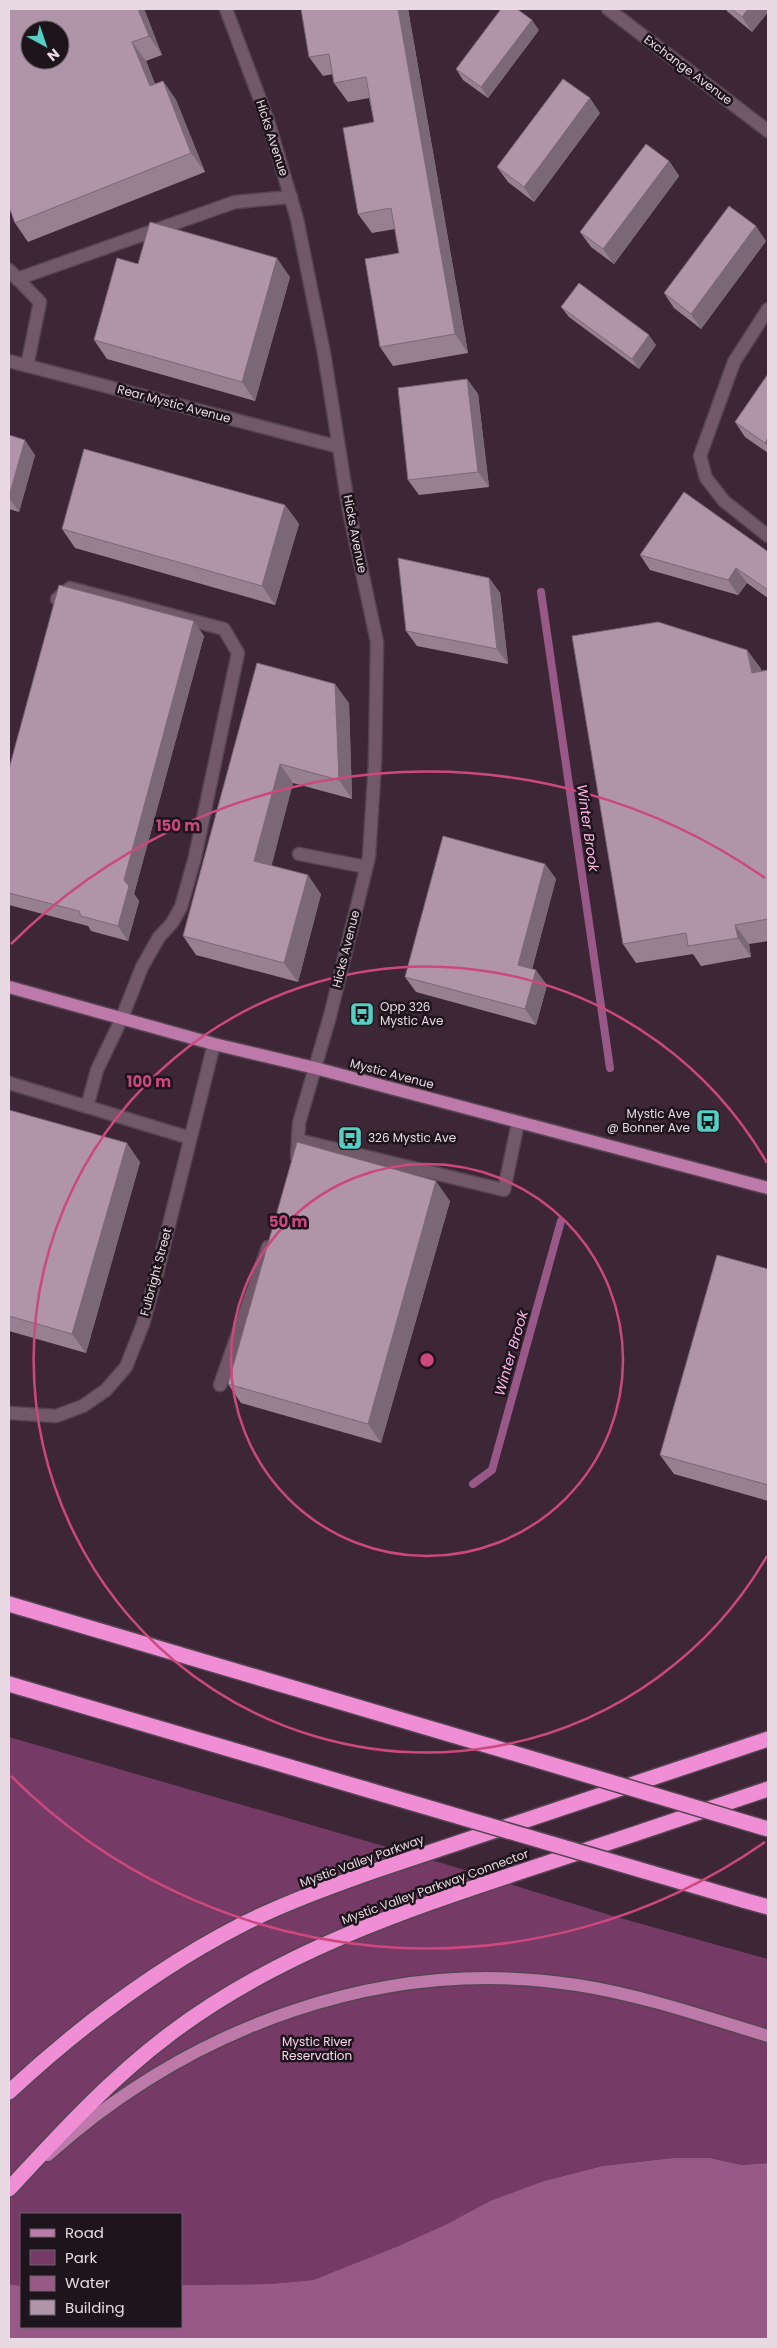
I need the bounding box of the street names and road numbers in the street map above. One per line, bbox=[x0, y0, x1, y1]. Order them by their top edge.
street label: Exchange Avenue bbox=[641, 31, 736, 108]
street label: Hicks Avenue bbox=[252, 98, 293, 178]
street label: Rear Mystic Avenue bbox=[116, 380, 233, 427]
street label: Hicks Avenue bbox=[340, 493, 371, 574]
street label: Hicks Avenue bbox=[328, 908, 363, 989]
street label: Mystic Avenue bbox=[348, 1054, 436, 1093]
street label: Fulbright Street bbox=[136, 1226, 175, 1318]
street label: Mystic Valley Parkway bbox=[297, 1830, 427, 1891]
street label: Mystic Valley Parkway Connector bbox=[339, 1845, 531, 1928]

